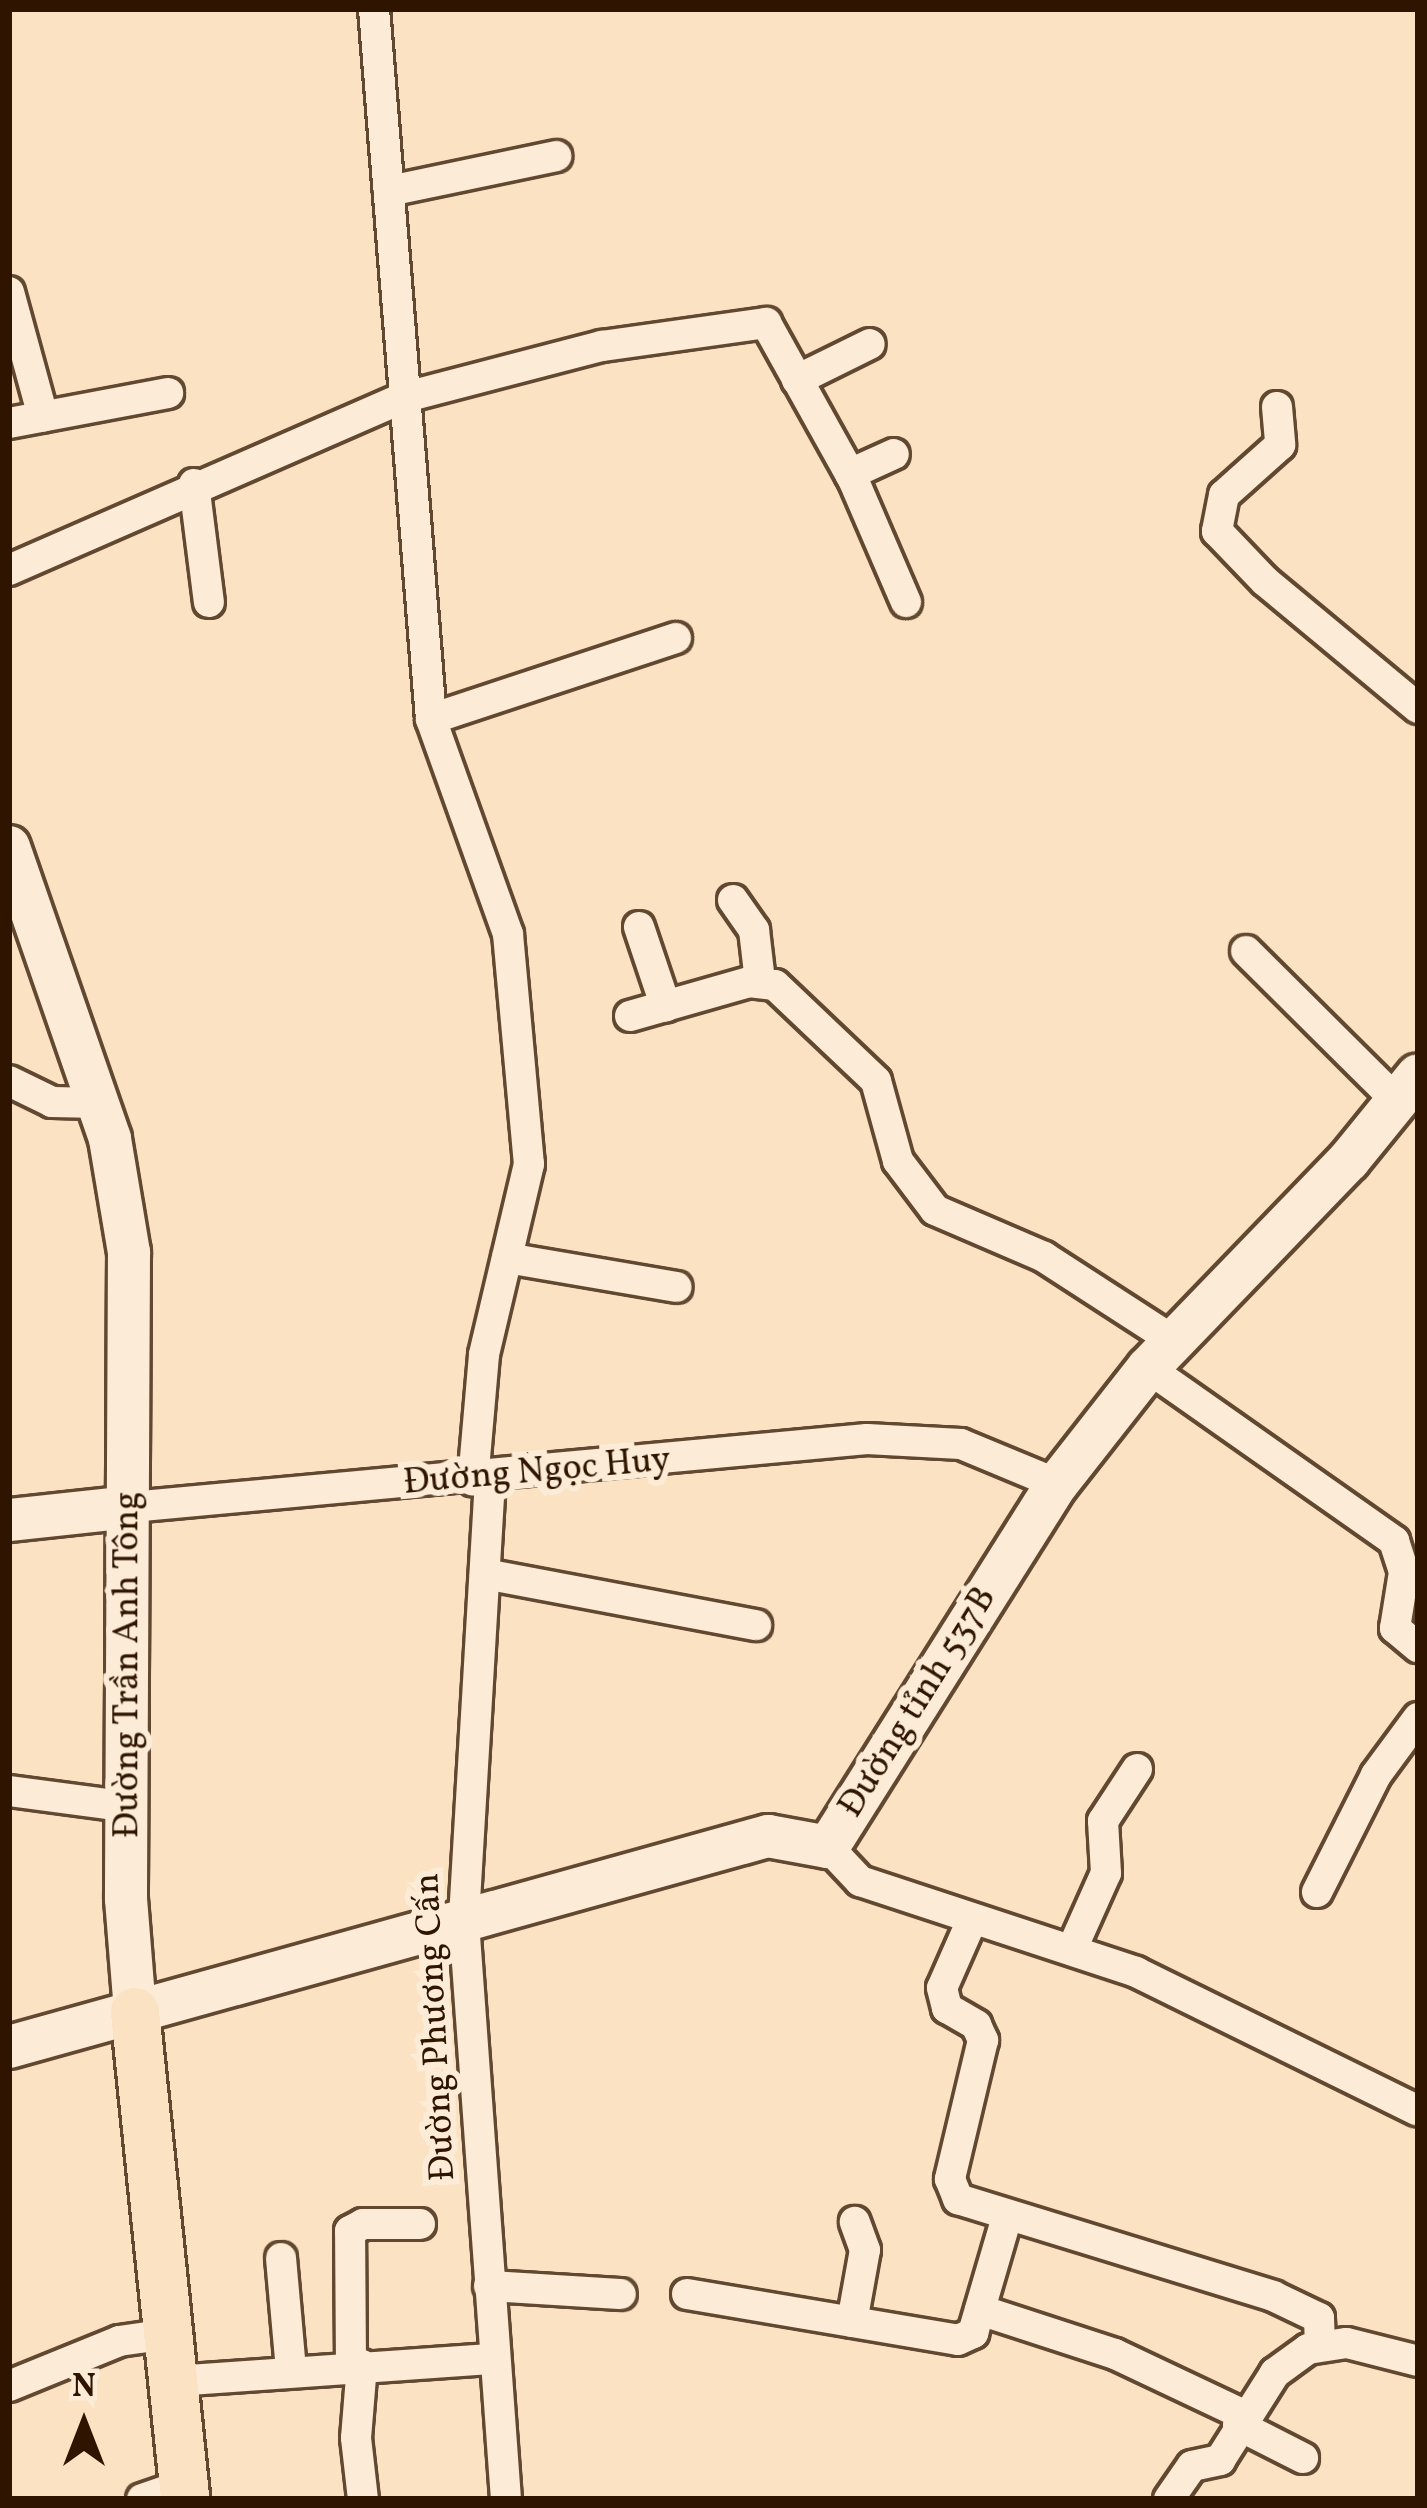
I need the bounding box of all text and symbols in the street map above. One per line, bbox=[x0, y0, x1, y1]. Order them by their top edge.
street label: Đường Ngọc Huy bbox=[402, 1440, 672, 1506]
street label: Đường Trần Anh Tông bbox=[107, 1490, 151, 1840]
street label: Đường tỉnh 537B bbox=[831, 1580, 1007, 1826]
street label: Đường Phương Cấn bbox=[407, 1872, 467, 2182]
north arrow bbox=[24, 2364, 144, 2484]
text: N bbox=[72, 2365, 96, 2411]

